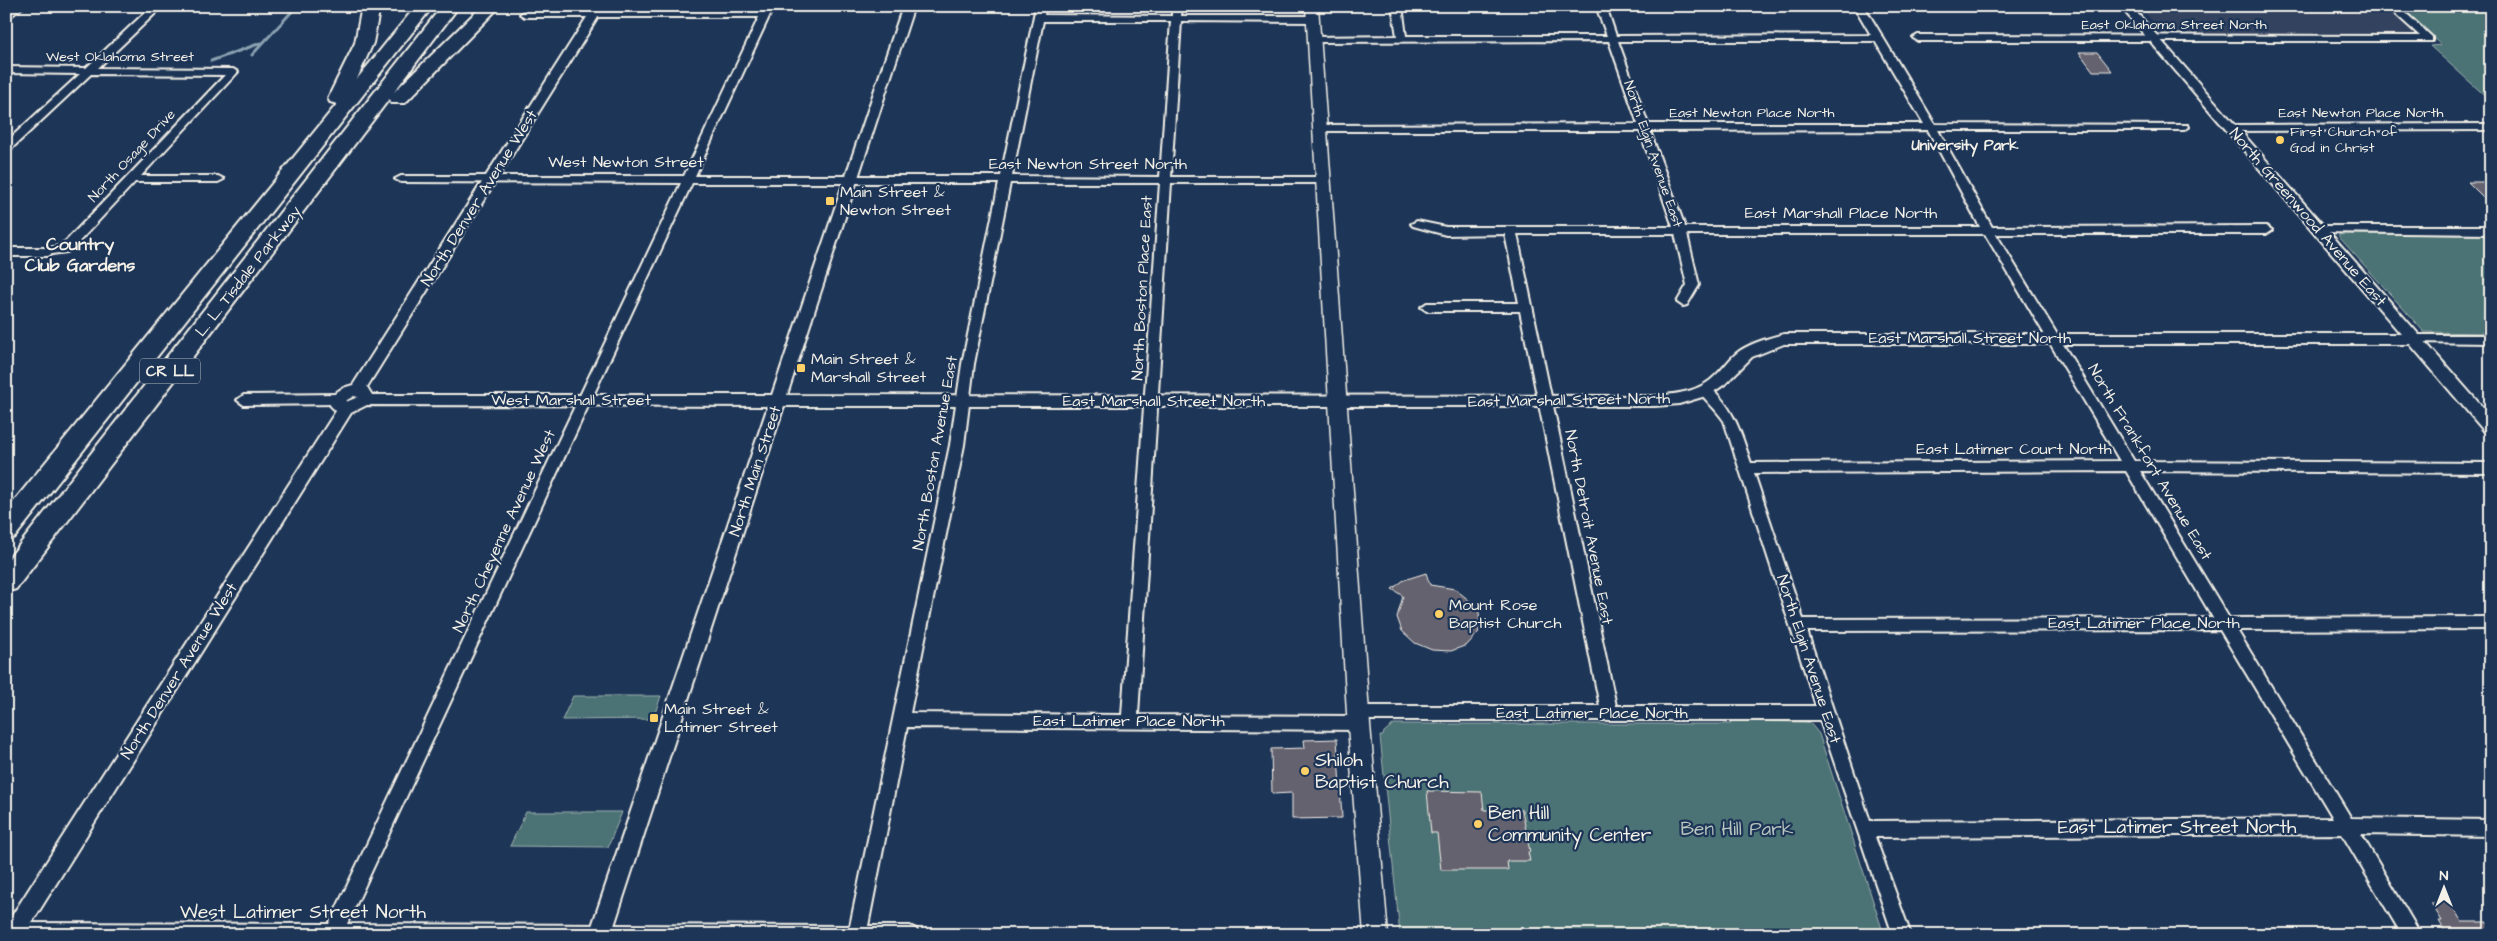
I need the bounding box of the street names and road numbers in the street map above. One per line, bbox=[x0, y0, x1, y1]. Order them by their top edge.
street label: East Oklahoma Street North bbox=[2081, 15, 2267, 35]
street label: West Oklahoma Street bbox=[46, 47, 194, 67]
street label: North Elgin Avenue East bbox=[1618, 78, 1688, 230]
street label: East Newton Place North bbox=[1670, 103, 1834, 123]
street label: East Newton Place North bbox=[2279, 103, 2443, 123]
street label: North Osage Drive bbox=[84, 105, 181, 207]
street label: North Denver Avenue West bbox=[415, 105, 543, 291]
street label: North Greenwood Avenue East bbox=[2224, 123, 2392, 311]
street label: West Newton Street bbox=[548, 151, 704, 173]
street label: East Newton Street North bbox=[989, 153, 1187, 175]
street label: North Boston Place East bbox=[1126, 194, 1158, 381]
street label: L. L. Tisdale Parkway bbox=[190, 201, 307, 342]
street label: East Marshall Place North bbox=[1745, 202, 1937, 224]
street label: East Marshall Street North bbox=[1869, 327, 2071, 349]
street label: North Boston Avenue East bbox=[907, 353, 963, 552]
road number: CR LL bbox=[140, 358, 200, 384]
street label: North Frankfort Avenue East bbox=[2083, 360, 2218, 565]
street label: East Marshall Street North bbox=[1468, 387, 1670, 413]
street label: West Marshall Street bbox=[491, 389, 651, 411]
street label: East Marshall Street North bbox=[1063, 390, 1265, 412]
street label: North Main Street bbox=[723, 402, 787, 539]
street label: North Cheyenne Avenue West bbox=[447, 425, 562, 637]
street label: North Detroit Avenue East bbox=[1559, 428, 1619, 627]
street label: East Latimer Court North bbox=[1916, 438, 2112, 460]
street label: North Elgin Avenue East bbox=[1770, 572, 1847, 747]
street label: North Denver Avenue West bbox=[115, 578, 243, 764]
street label: East Latimer Place North bbox=[2048, 612, 2240, 634]
street label: East Latimer Place North bbox=[1496, 702, 1688, 724]
street label: East Latimer Place North bbox=[1033, 710, 1225, 732]
street label: East Latimer Street North bbox=[2058, 814, 2297, 841]
street label: West Latimer Street North bbox=[180, 899, 427, 926]

